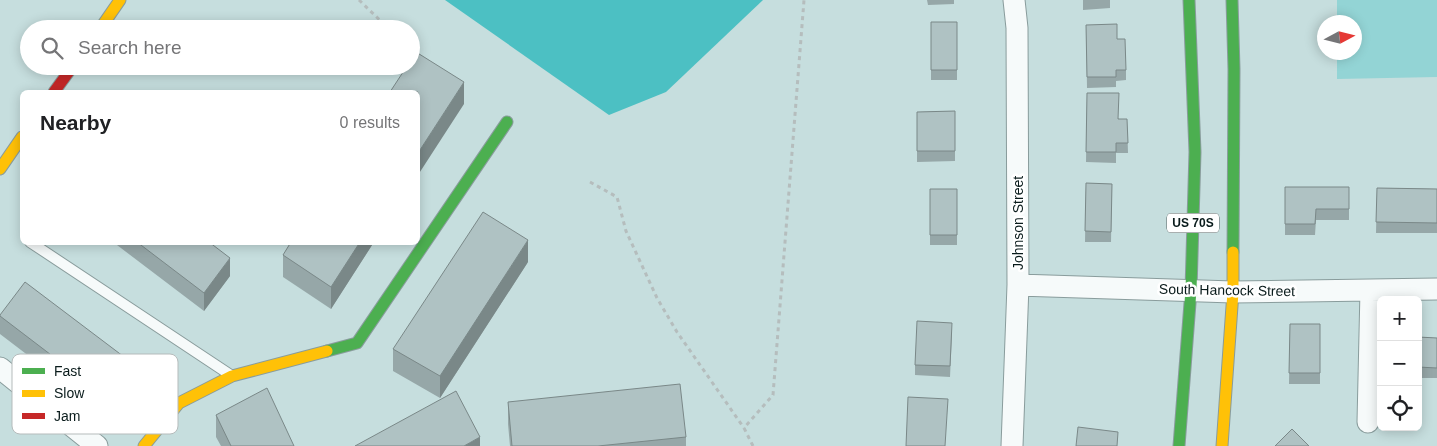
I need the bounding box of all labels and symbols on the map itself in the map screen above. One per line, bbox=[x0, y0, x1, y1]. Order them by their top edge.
north arrow bbox=[1317, 15, 1362, 60]
street label: Johnson Street bbox=[1010, 176, 1026, 270]
road number: US 70S bbox=[1167, 214, 1219, 232]
street label: South Hancock Street bbox=[1159, 281, 1295, 299]
legend bbox=[12, 354, 178, 434]
text: Fast bbox=[54, 363, 81, 379]
text: Slow bbox=[54, 385, 85, 401]
text: Jam bbox=[54, 408, 80, 424]

